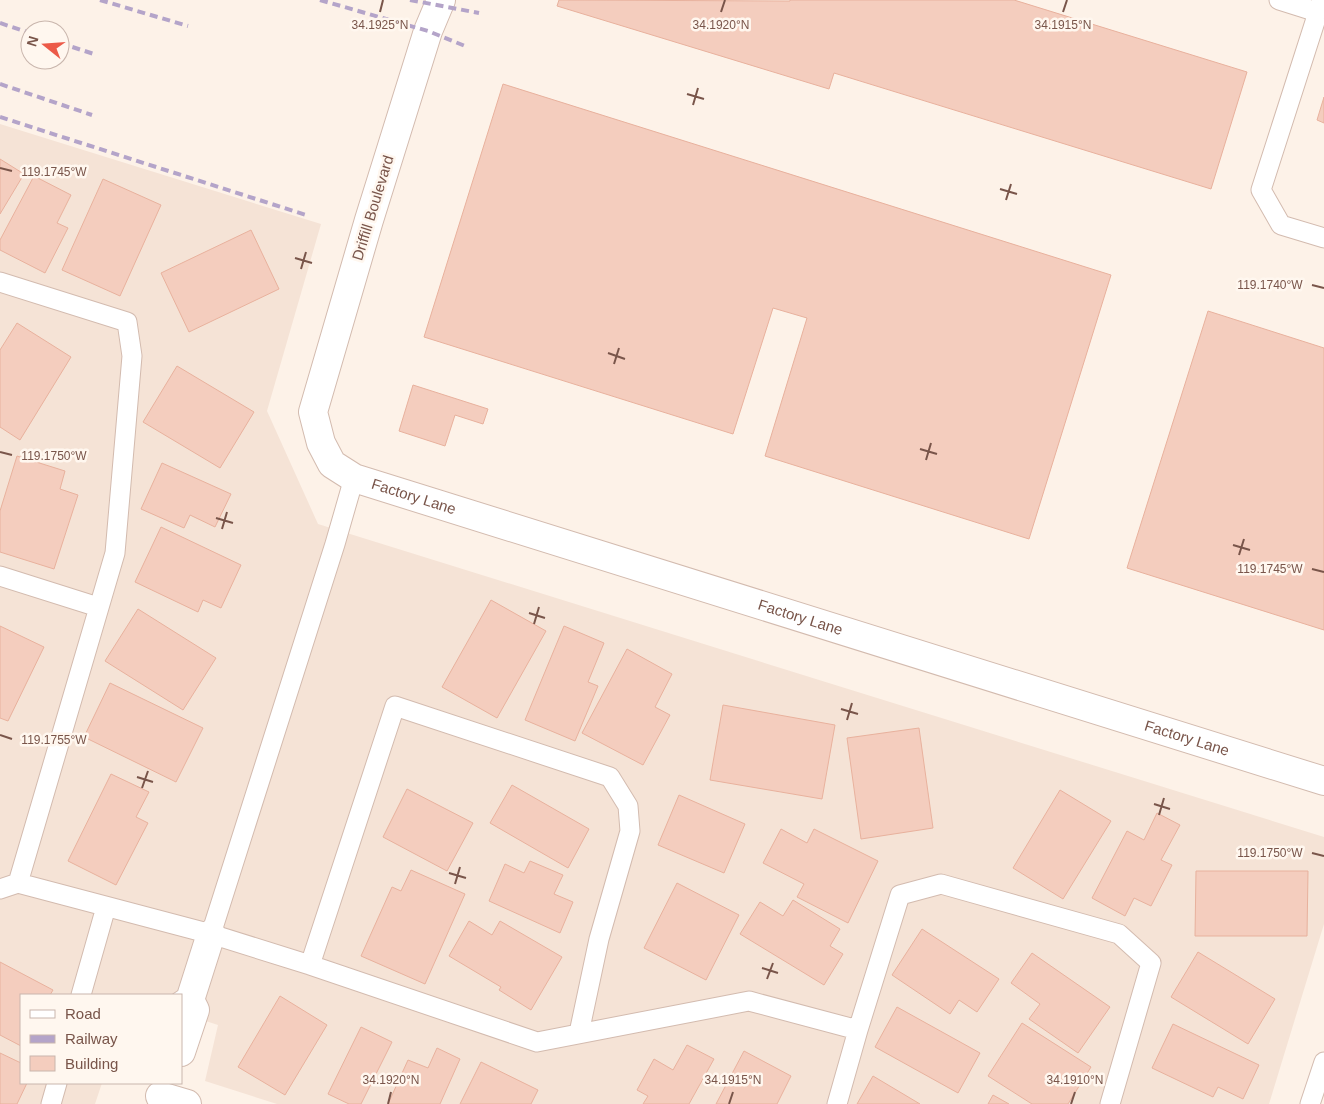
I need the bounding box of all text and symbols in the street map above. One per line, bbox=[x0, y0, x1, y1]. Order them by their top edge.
text: 34.1925°N bbox=[352, 18, 408, 32]
text: 34.1920°N bbox=[693, 18, 749, 32]
text: 34.1915°N bbox=[1035, 18, 1091, 32]
north arrow bbox=[20, 20, 70, 70]
text: N bbox=[23, 34, 42, 48]
street label: Driffill Boulevard bbox=[348, 153, 397, 262]
text: 119.1745°W bbox=[21, 165, 87, 179]
text: 119.1740°W bbox=[1237, 278, 1303, 292]
text: 119.1750°W bbox=[21, 449, 87, 463]
street label: Factory Lane bbox=[370, 475, 458, 517]
text: 119.1745°W bbox=[1237, 562, 1303, 576]
street label: Factory Lane bbox=[756, 596, 845, 638]
street label: Factory Lane bbox=[1143, 717, 1231, 759]
text: 119.1755°W bbox=[21, 733, 87, 747]
text: 119.1750°W bbox=[1237, 846, 1303, 860]
legend bbox=[20, 994, 182, 1084]
text: Road bbox=[65, 1005, 101, 1022]
text: Railway bbox=[65, 1030, 118, 1047]
text: Building bbox=[65, 1055, 118, 1072]
text: 34.1920°N bbox=[363, 1073, 419, 1087]
text: 34.1915°N bbox=[705, 1073, 761, 1087]
text: 34.1910°N bbox=[1047, 1073, 1103, 1087]

